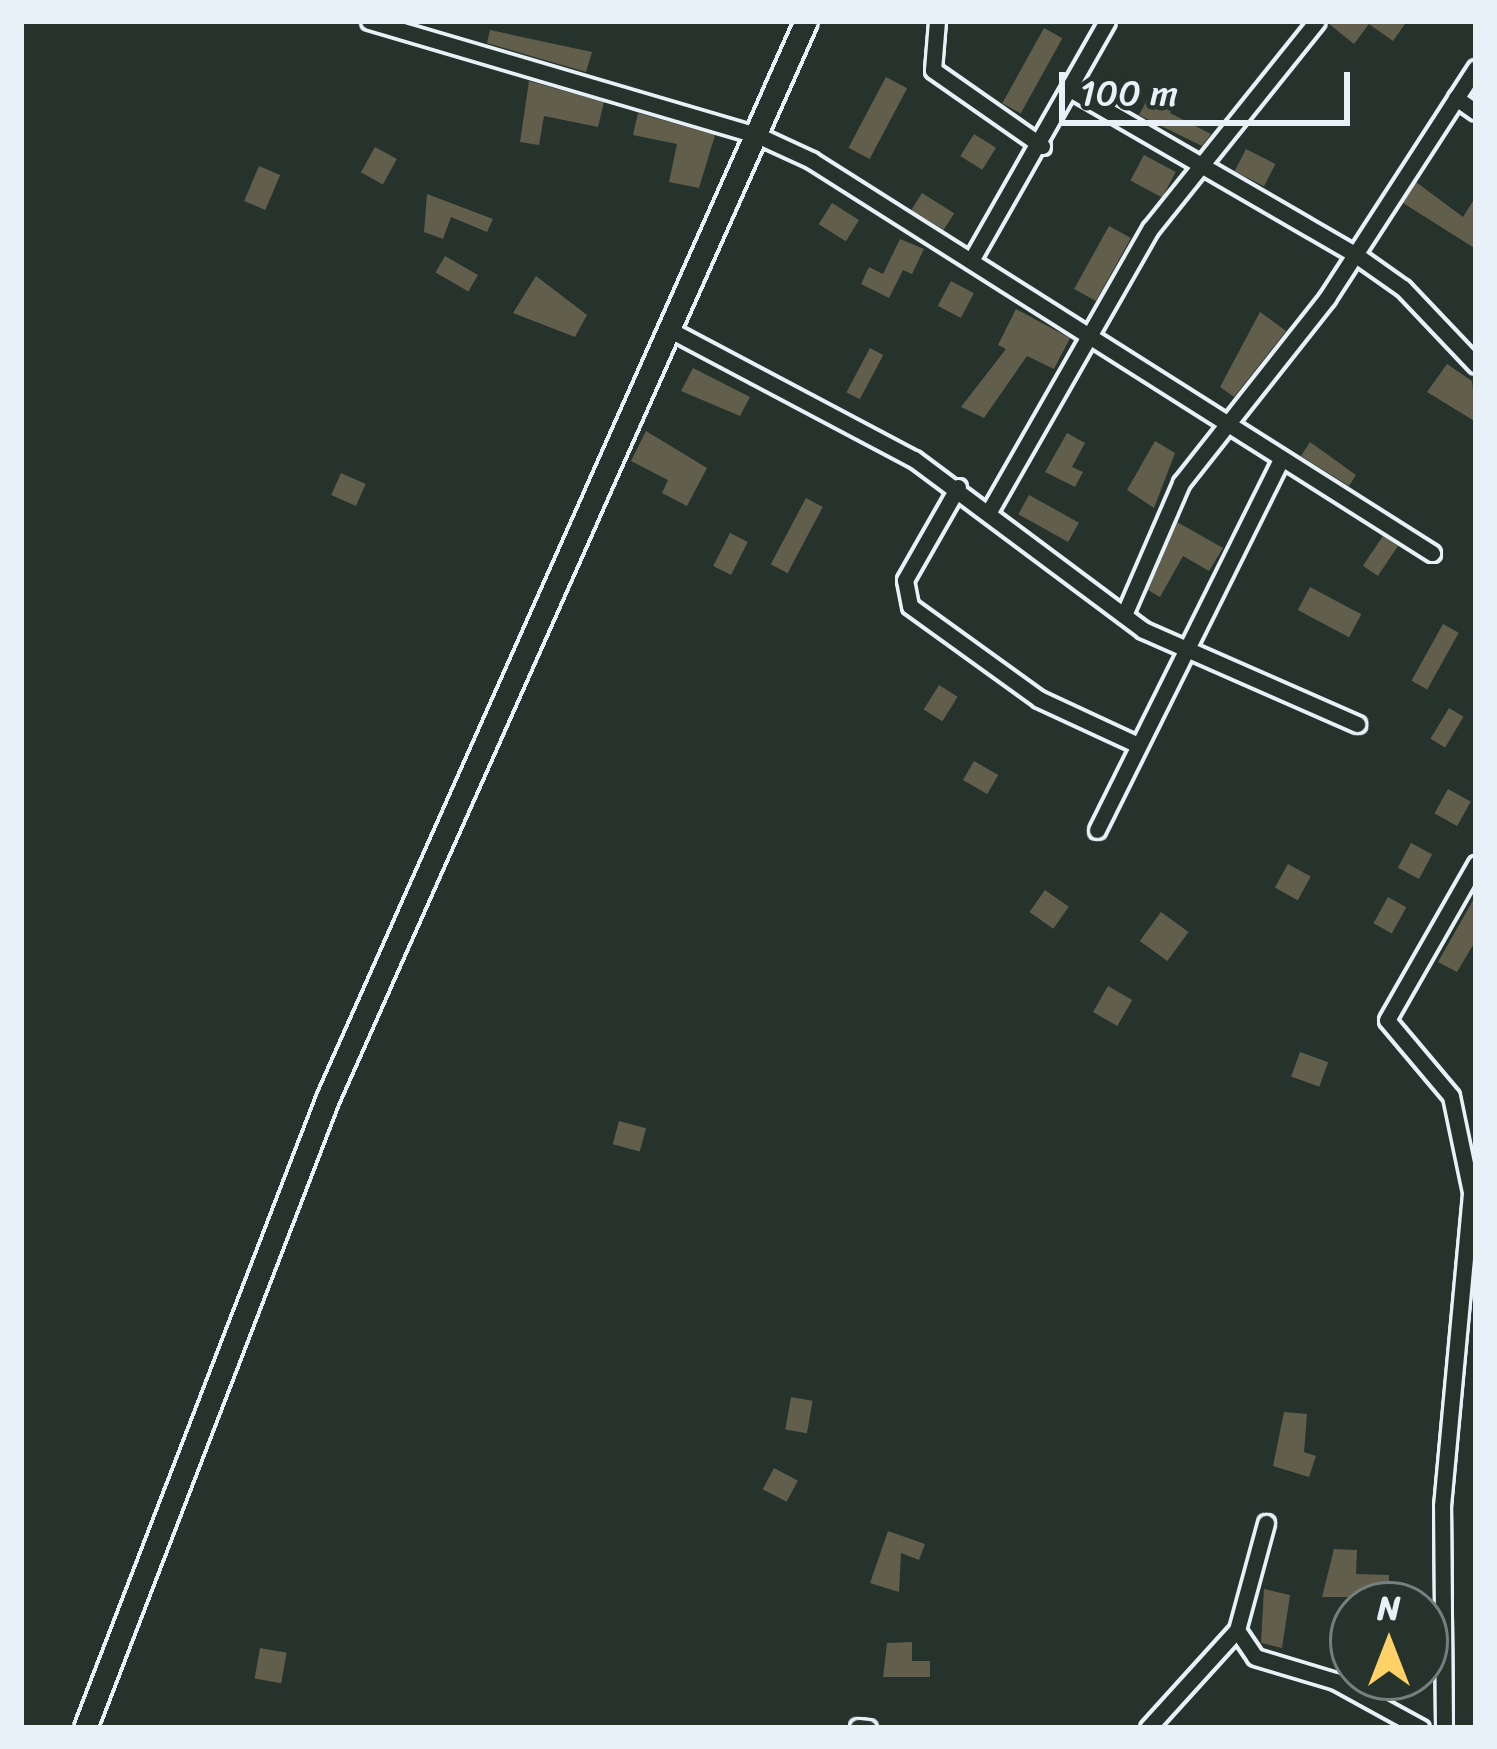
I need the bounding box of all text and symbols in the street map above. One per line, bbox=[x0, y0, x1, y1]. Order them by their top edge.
scale bar bbox=[1065, 48, 1356, 122]
text: 100 m bbox=[1080, 61, 1178, 125]
text: N bbox=[1378, 1579, 1400, 1637]
north arrow bbox=[1329, 1581, 1449, 1701]

